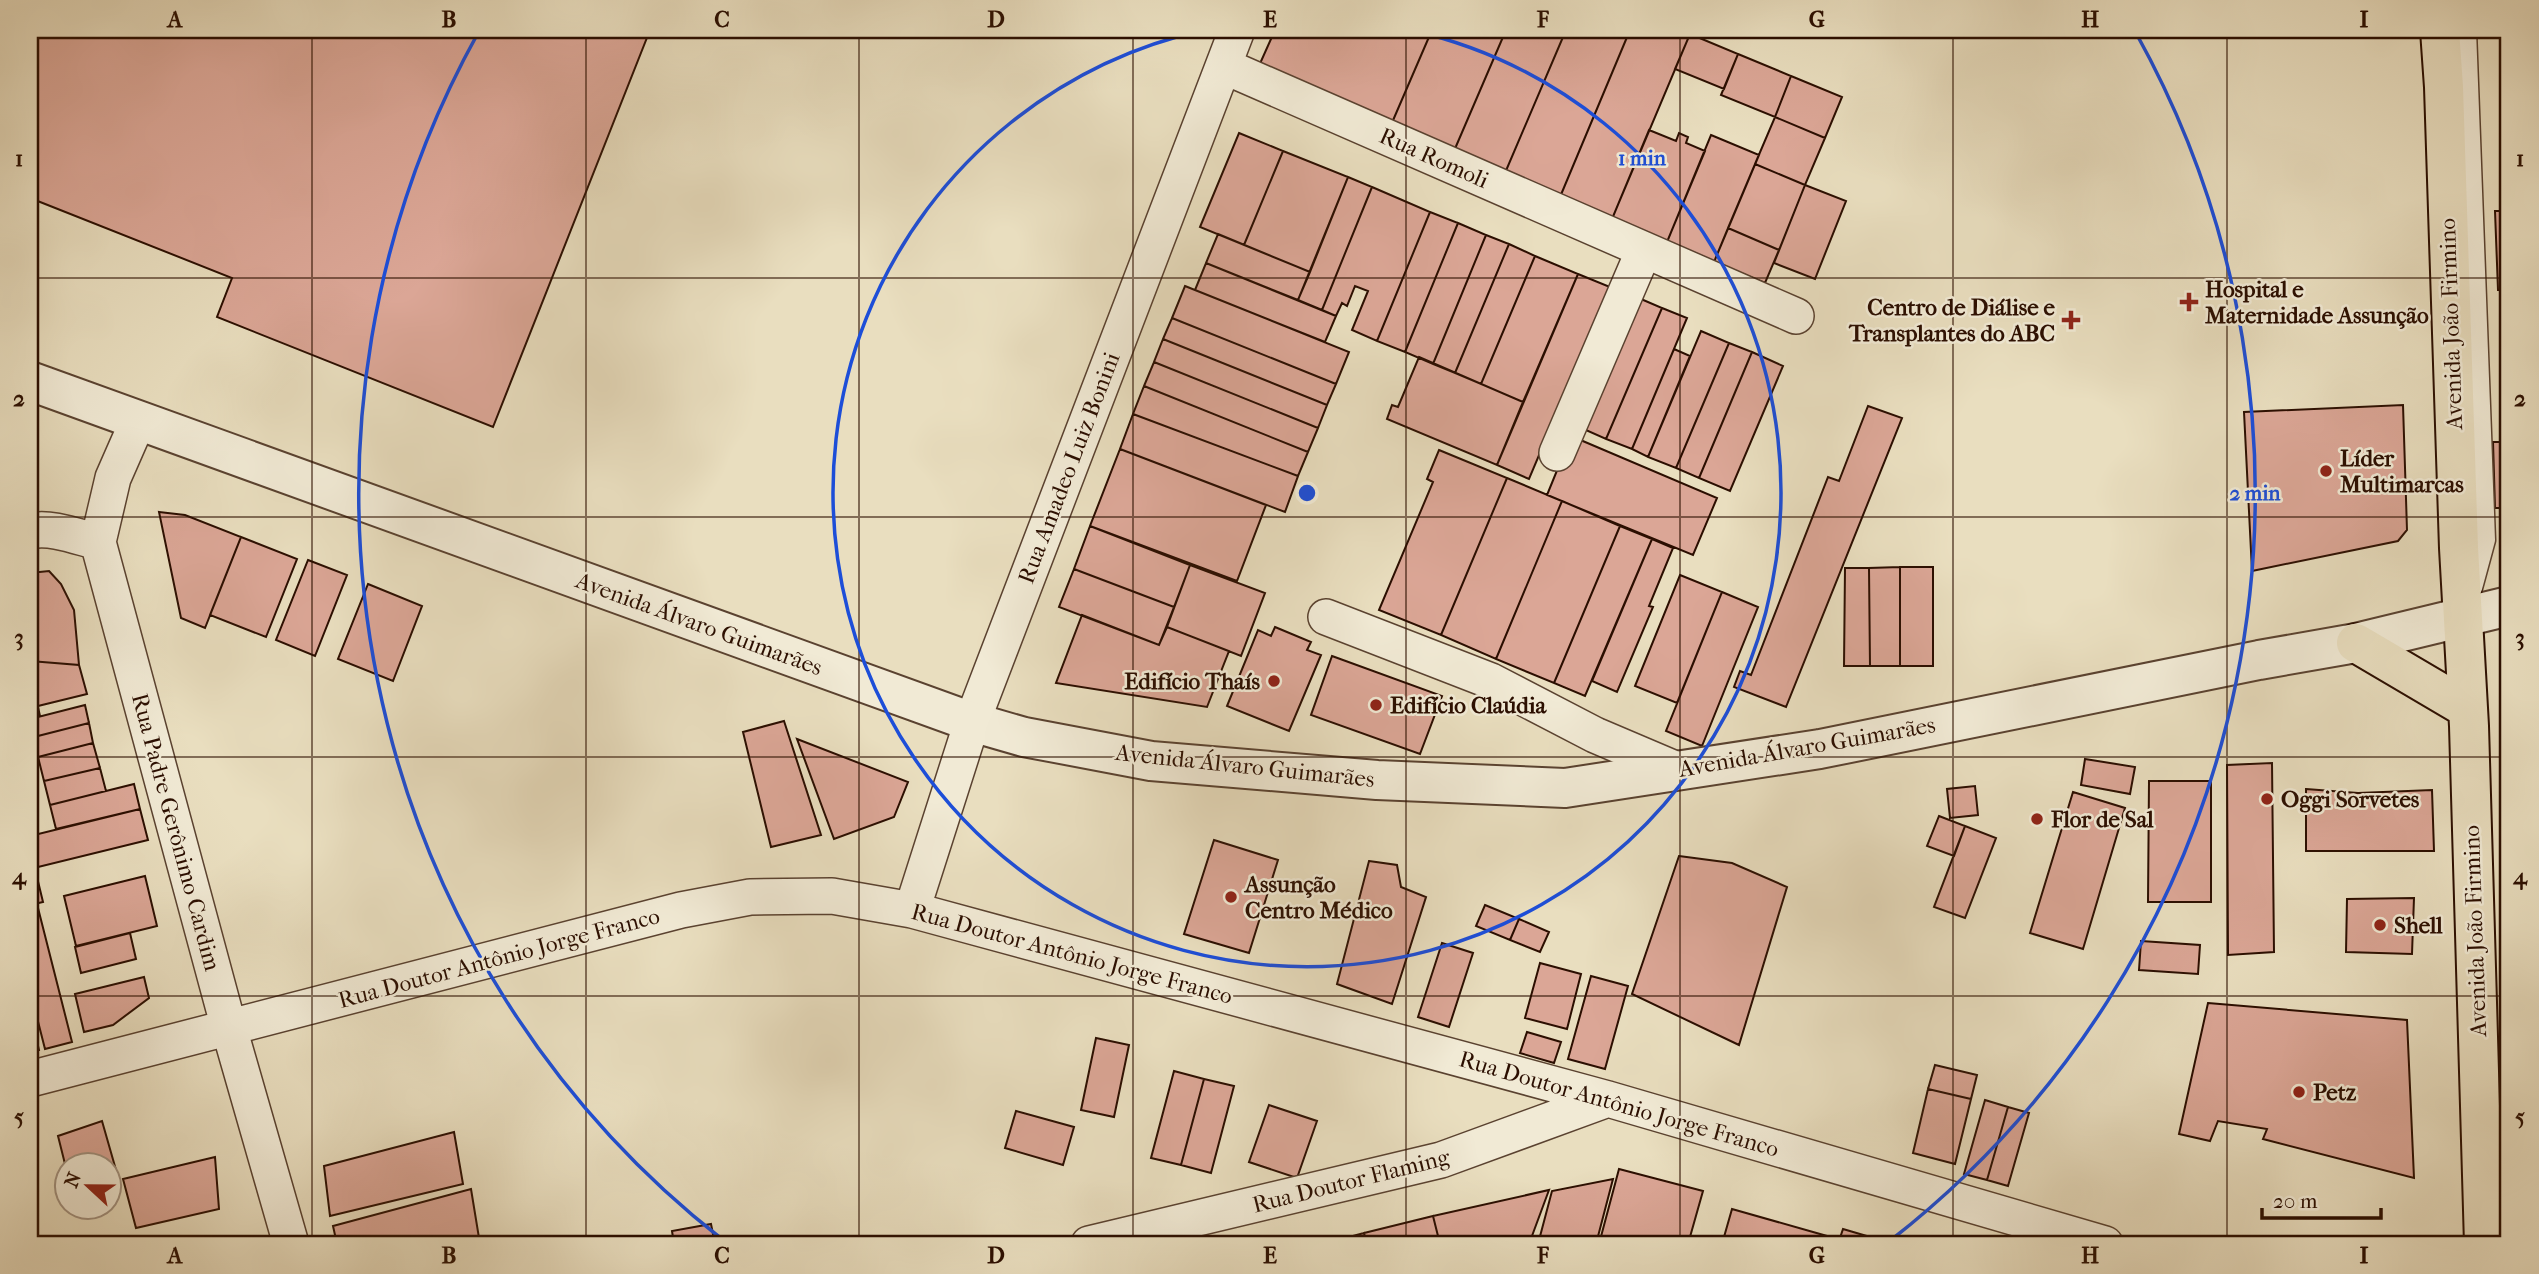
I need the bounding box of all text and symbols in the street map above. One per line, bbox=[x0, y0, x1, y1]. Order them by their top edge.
text: A bbox=[166, 6, 184, 33]
text: B bbox=[442, 6, 457, 33]
text: C bbox=[714, 6, 730, 33]
text: D bbox=[987, 6, 1005, 33]
text: E bbox=[1263, 6, 1277, 33]
text: F bbox=[1536, 6, 1550, 33]
text: G bbox=[1809, 6, 1825, 33]
text: H bbox=[2081, 6, 2099, 33]
text: I bbox=[2360, 6, 2369, 33]
street label: Rua Romoli bbox=[1375, 122, 1493, 194]
text: 1 bbox=[15, 145, 23, 172]
text: 1 bbox=[2516, 145, 2524, 172]
text: 1 min bbox=[1618, 146, 1667, 170]
street label: Avenida João Firmino bbox=[2434, 218, 2468, 431]
place label: Hospital e Maternidade Assunção bbox=[2205, 276, 2429, 329]
marker: Hospital e Maternidade Assunção bbox=[2179, 292, 2199, 312]
place label: Centro de Diálise e Transplantes do ABC bbox=[1848, 294, 2056, 347]
marker: Centro de Diálise e Transplantes do ABC bbox=[2061, 310, 2081, 330]
street label: Rua Amadeo Luiz Bonini bbox=[1012, 348, 1126, 587]
text: 2 bbox=[13, 385, 25, 412]
text: 2 bbox=[2514, 385, 2526, 412]
place label: Líder Multimarcas bbox=[2340, 445, 2464, 498]
marker: Líder Multimarcas bbox=[2318, 463, 2334, 479]
centre of rings bbox=[1295, 481, 1319, 505]
text: 2 min bbox=[2229, 481, 2281, 505]
street label: Avenida Álvaro Guimarães bbox=[571, 566, 826, 681]
text: 3 bbox=[14, 624, 24, 651]
text: 3 bbox=[2515, 624, 2525, 651]
place label: Edifício Thaís bbox=[1124, 668, 1260, 695]
marker: Edifício Thaís bbox=[1266, 673, 1282, 689]
street label: Rua Padre Gerônimo Cardim bbox=[126, 690, 226, 974]
place label: Edifício Claúdia bbox=[1390, 692, 1548, 719]
marker: Edifício Claúdia bbox=[1368, 697, 1384, 713]
street label: Avenida Álvaro Guimarães bbox=[1676, 711, 1937, 783]
street label: Avenida Álvaro Guimarães bbox=[1113, 739, 1376, 793]
place label: Oggi Sorvetes bbox=[2281, 786, 2420, 813]
marker: Oggi Sorvetes bbox=[2259, 791, 2275, 807]
place label: Flor de Sal bbox=[2050, 806, 2154, 833]
marker: Flor de Sal bbox=[2029, 811, 2045, 827]
street label: Avenida João Firmino bbox=[2458, 825, 2492, 1038]
text: 4 bbox=[11, 863, 27, 890]
text: 4 bbox=[2512, 863, 2528, 890]
place label: Assunção Centro Médico bbox=[1243, 871, 1393, 924]
marker: Assunção Centro Médico bbox=[1223, 889, 1239, 905]
street label: Rua Doutor Antônio Jorge Franco bbox=[908, 898, 1236, 1010]
street label: Rua Doutor Antônio Jorge Franco bbox=[335, 902, 663, 1014]
place label: Shell bbox=[2394, 912, 2443, 939]
marker: Shell bbox=[2372, 917, 2388, 933]
street label: Rua Doutor Antônio Jorge Franco bbox=[1456, 1045, 1782, 1163]
place label: Petz bbox=[2313, 1079, 2357, 1106]
marker: Petz bbox=[2291, 1084, 2307, 1100]
text: 5 bbox=[14, 1103, 24, 1130]
text: 5 bbox=[2515, 1103, 2525, 1130]
street label: Rua Doutor Flaming bbox=[1250, 1143, 1453, 1219]
north arrow bbox=[52, 1152, 122, 1222]
text: N bbox=[60, 1169, 86, 1191]
scale bar bbox=[2262, 1176, 2382, 1220]
text: 20 m bbox=[2273, 1189, 2318, 1213]
text: A bbox=[166, 1242, 184, 1269]
text: B bbox=[442, 1242, 457, 1269]
text: C bbox=[714, 1242, 730, 1269]
text: D bbox=[987, 1242, 1005, 1269]
text: E bbox=[1263, 1242, 1277, 1269]
text: F bbox=[1536, 1242, 1550, 1269]
text: G bbox=[1809, 1242, 1825, 1269]
text: H bbox=[2081, 1242, 2099, 1269]
text: I bbox=[2360, 1242, 2369, 1269]

